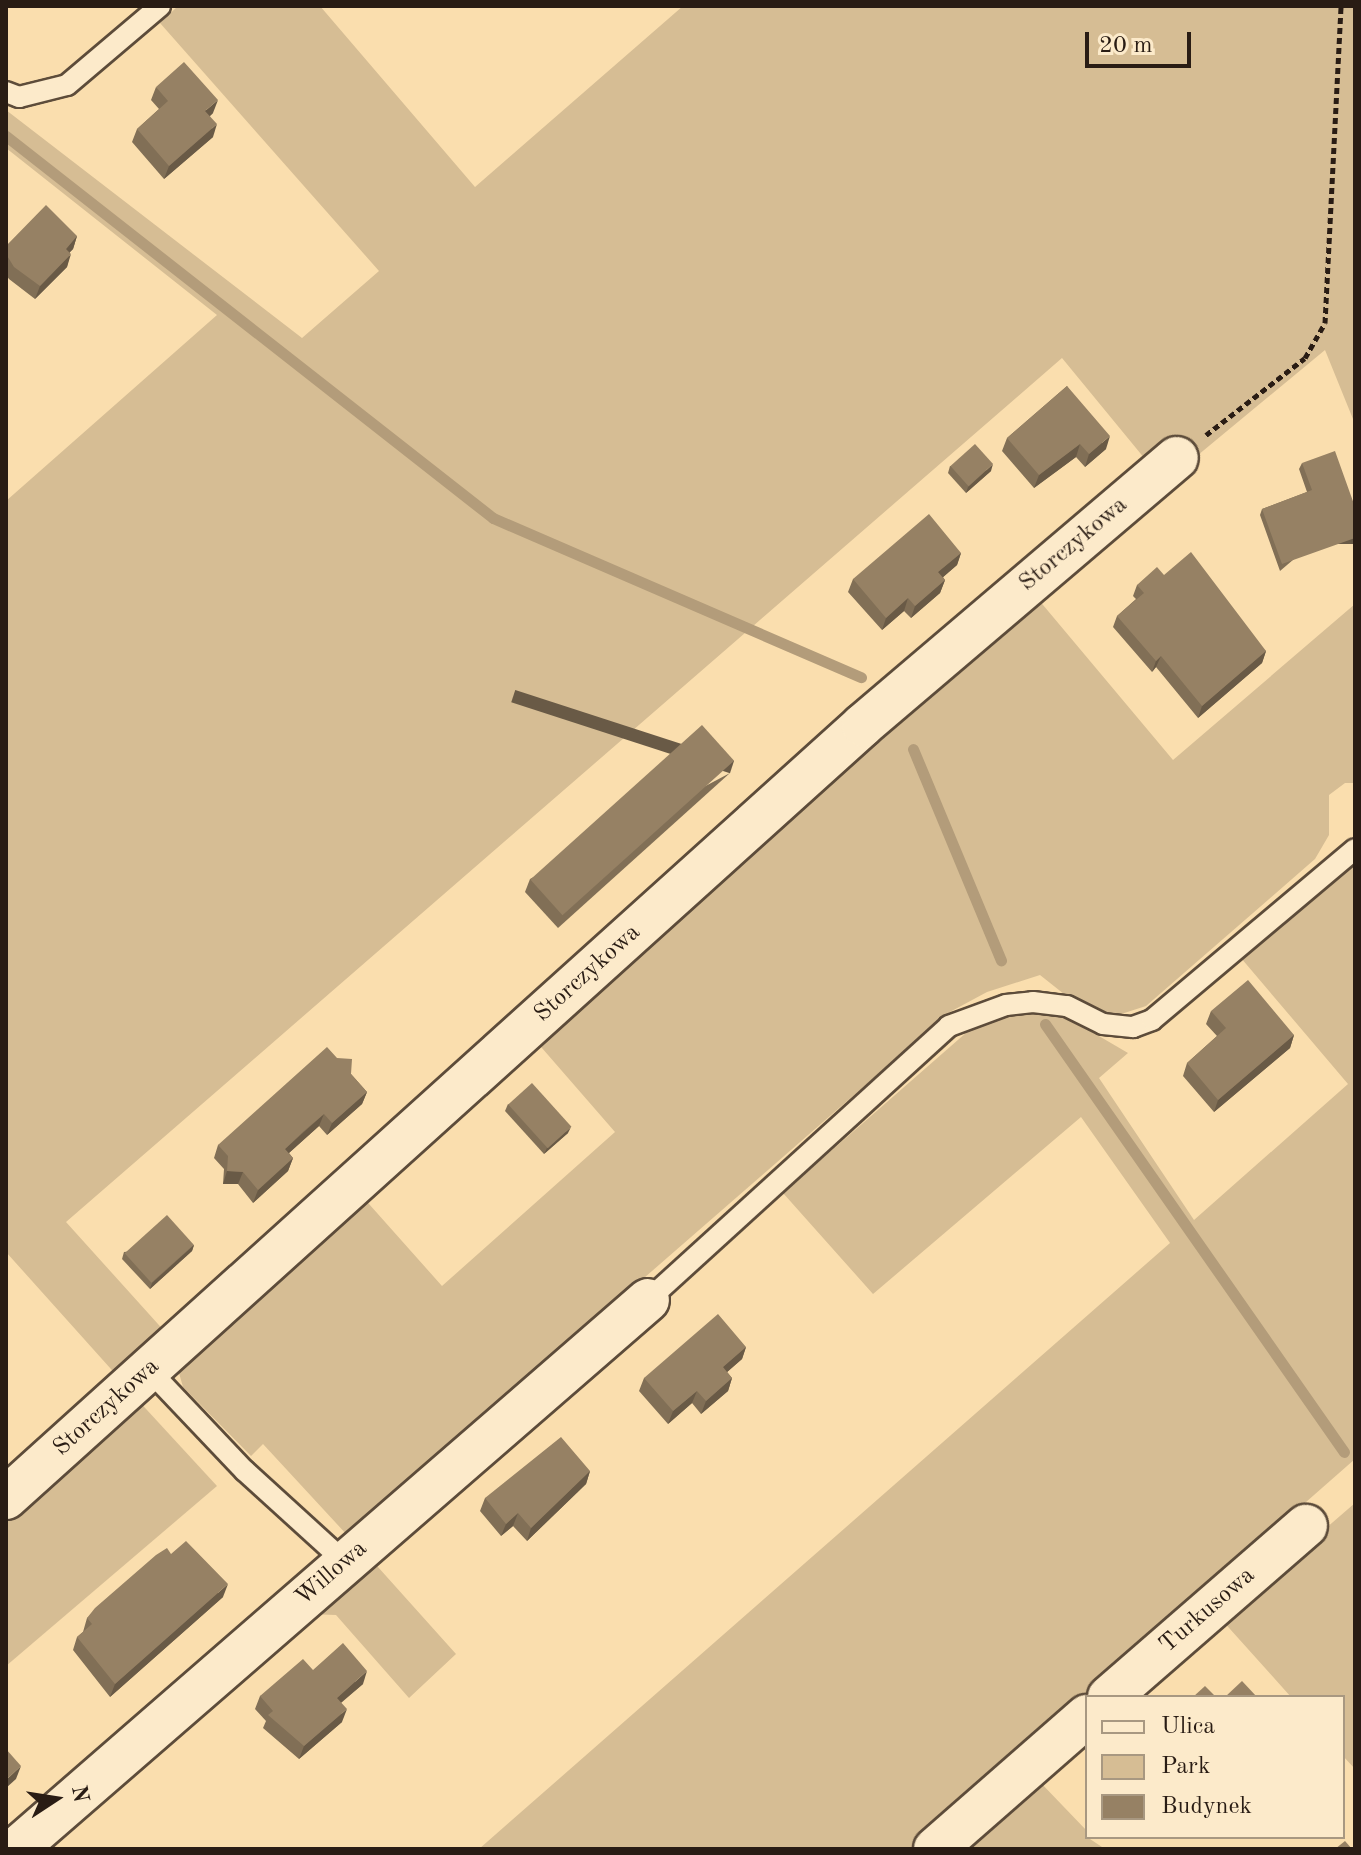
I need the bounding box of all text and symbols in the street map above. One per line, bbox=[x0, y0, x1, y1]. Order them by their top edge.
scale bar bbox=[1089, 16, 1195, 66]
text: 20 m bbox=[1099, 34, 1153, 58]
street label: Storczykowa bbox=[1014, 491, 1134, 599]
street label: Storczykowa bbox=[529, 919, 647, 1029]
street label: Storczykowa bbox=[48, 1353, 166, 1463]
street label: Willowa bbox=[290, 1535, 374, 1613]
street label: Turkusowa bbox=[1155, 1562, 1261, 1660]
legend bbox=[1085, 1695, 1345, 1839]
text: Ulica bbox=[1161, 1715, 1215, 1739]
text: Park bbox=[1161, 1755, 1210, 1779]
north arrow bbox=[16, 1759, 96, 1839]
text: N bbox=[67, 1784, 92, 1805]
text: Budynek bbox=[1161, 1795, 1252, 1819]

